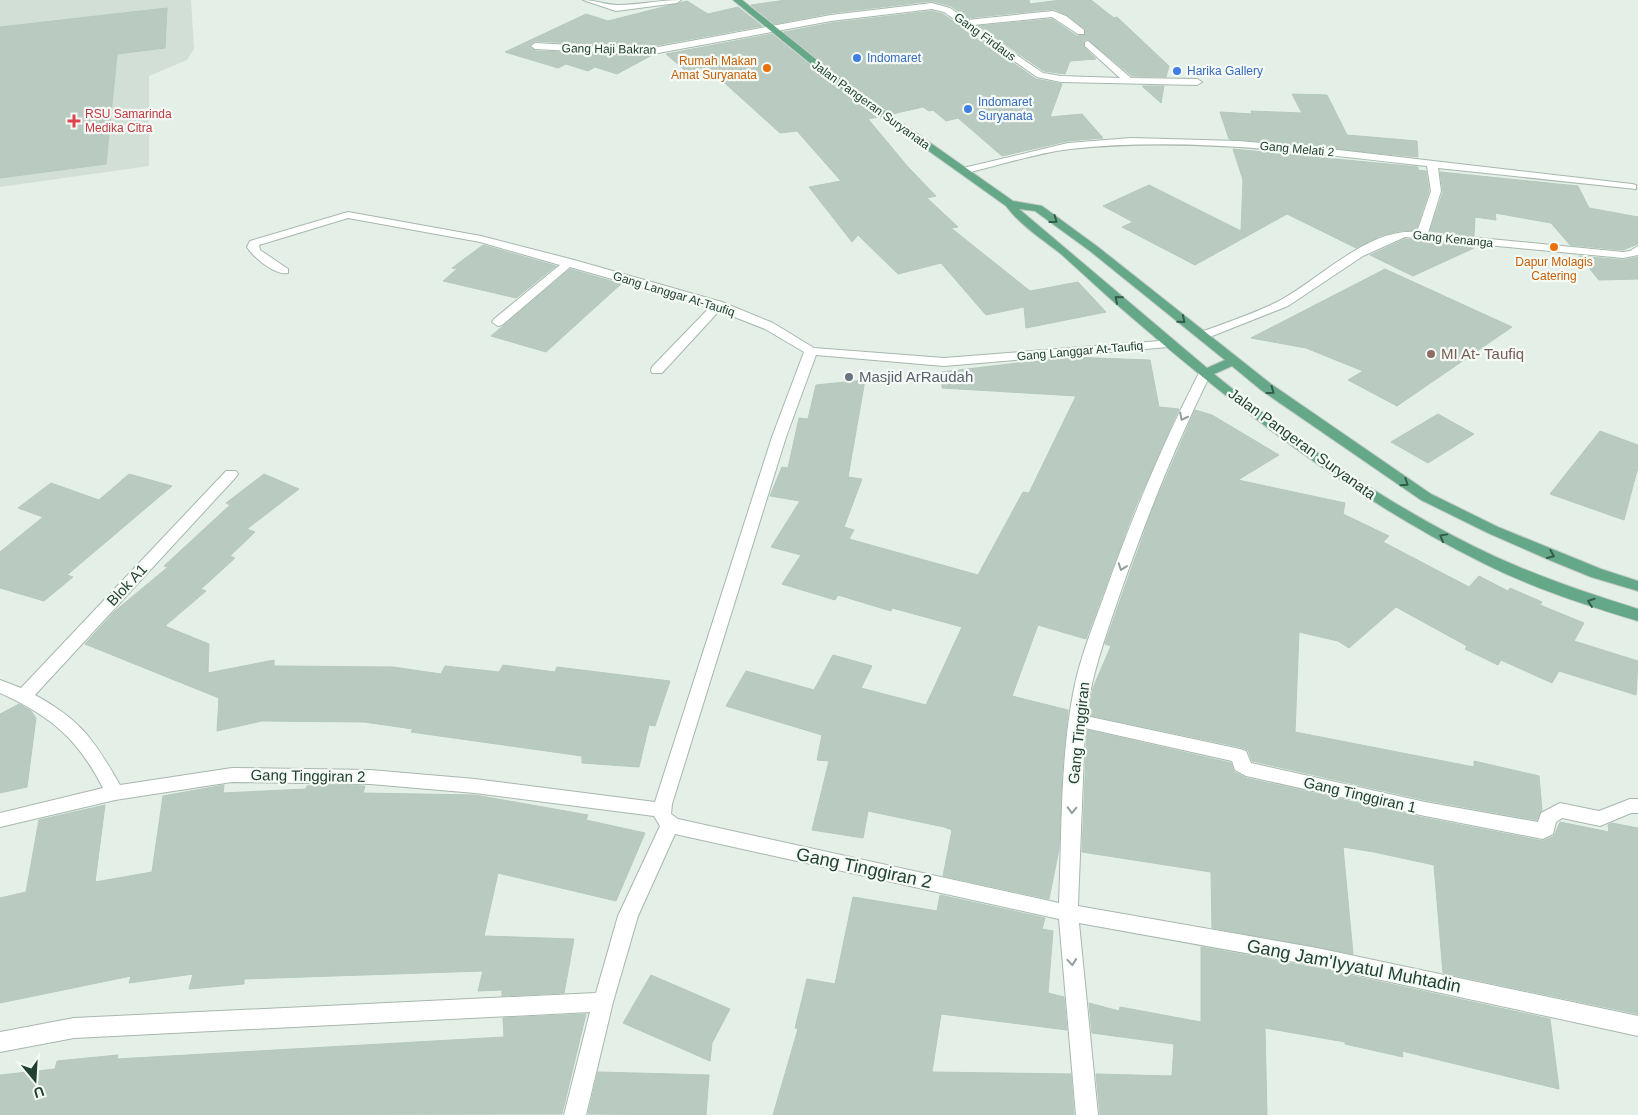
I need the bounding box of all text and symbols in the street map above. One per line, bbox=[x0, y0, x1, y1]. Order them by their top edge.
street label: Gang Firdaus bbox=[951, 10, 1019, 64]
street label: Gang Haji Bakran bbox=[562, 41, 656, 57]
place label: Indomaret bbox=[867, 51, 922, 65]
marker: Indomaret bbox=[851, 52, 863, 64]
place label: Rumah Makan Amat Suryanata bbox=[671, 54, 757, 82]
street label: Jalan Pangeran Suryanata bbox=[809, 58, 933, 153]
marker: Rumah Makan Amat Suryanata bbox=[761, 62, 773, 74]
place label: Harika Gallery bbox=[1187, 64, 1263, 78]
marker: Harika Gallery bbox=[1171, 65, 1183, 77]
place label: Indomaret Suryanata bbox=[978, 95, 1033, 123]
marker: Indomaret Suryanata bbox=[962, 103, 974, 115]
place label: RSU Samarinda Medika Citra bbox=[85, 107, 172, 135]
marker: RSU Samarinda Medika Citra bbox=[67, 114, 81, 128]
street label: Gang Melati 2 bbox=[1259, 139, 1335, 159]
one-way arrow bbox=[1049, 214, 1058, 223]
street label: Gang Kenanga bbox=[1412, 228, 1494, 250]
marker: Dapur Molagis Catering bbox=[1548, 241, 1560, 253]
place label: Dapur Molagis Catering bbox=[1515, 255, 1593, 283]
street label: Gang Langgar At-Taufiq bbox=[611, 269, 737, 319]
one-way arrow bbox=[1114, 296, 1123, 305]
one-way arrow bbox=[1177, 315, 1186, 324]
street label: Gang Langgar At-Taufiq bbox=[1016, 339, 1144, 363]
place label: MI At- Taufiq bbox=[1441, 345, 1524, 362]
marker: MI At- Taufiq bbox=[1425, 348, 1437, 360]
place label: Masjid ArRaudah bbox=[859, 368, 973, 385]
marker: Masjid ArRaudah bbox=[843, 371, 855, 383]
street label: Jalan Pangeran Suryanata bbox=[1225, 385, 1380, 503]
one-way arrow bbox=[1265, 385, 1275, 394]
one-way arrow bbox=[1179, 412, 1189, 421]
one-way arrow bbox=[1400, 476, 1409, 486]
one-way arrow bbox=[1439, 533, 1448, 543]
one-way arrow bbox=[1546, 548, 1555, 559]
street label: Blok A1 bbox=[103, 560, 150, 609]
one-way arrow bbox=[1118, 563, 1128, 571]
one-way arrow bbox=[1587, 598, 1596, 608]
street label: Gang Tinggiran bbox=[1065, 681, 1092, 785]
street label: Gang Tinggiran 2 bbox=[250, 766, 366, 785]
street label: Gang Tinggiran 1 bbox=[1302, 773, 1418, 816]
one-way arrow bbox=[1066, 806, 1077, 814]
street label: Gang Tinggiran 2 bbox=[794, 844, 934, 892]
street label: Gang Jam'Iyyatul Muhtadin bbox=[1245, 935, 1463, 997]
one-way arrow bbox=[1066, 958, 1077, 966]
north arrow bbox=[10, 1055, 60, 1105]
text: U bbox=[32, 1083, 46, 1102]

